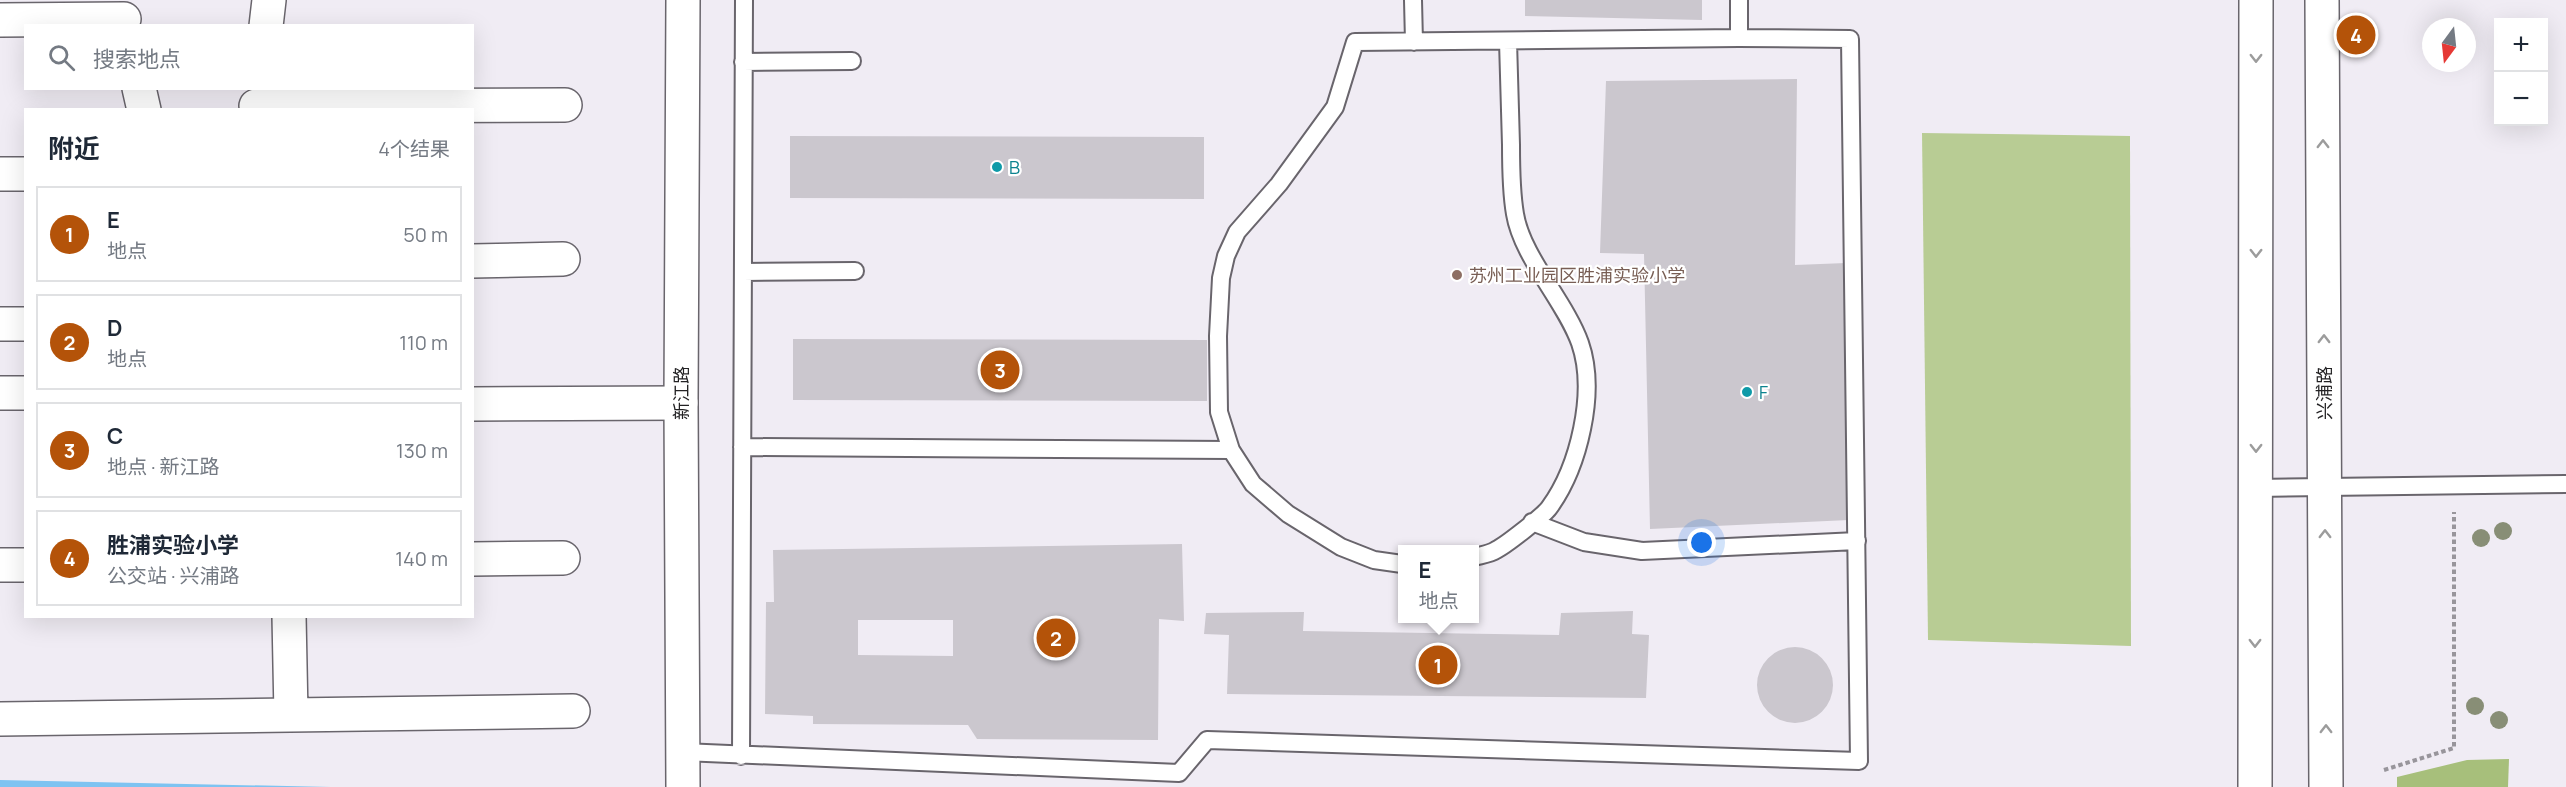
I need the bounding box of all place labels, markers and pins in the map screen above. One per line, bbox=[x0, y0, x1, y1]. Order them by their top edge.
pin: 4 bbox=[2336, 12, 2376, 57]
place label: B bbox=[1009, 155, 1020, 179]
marker: B bbox=[990, 160, 1004, 174]
place label: 苏州工业园区胜浦实验小学 bbox=[1469, 263, 1685, 287]
marker: 苏州工业园区胜浦实验小学 bbox=[1450, 268, 1464, 282]
pin: 3 bbox=[980, 348, 1020, 392]
place label: F bbox=[1759, 380, 1768, 404]
marker: F bbox=[1740, 385, 1754, 399]
pin: 2 bbox=[1036, 616, 1076, 660]
pin: 1 bbox=[1418, 642, 1458, 688]

